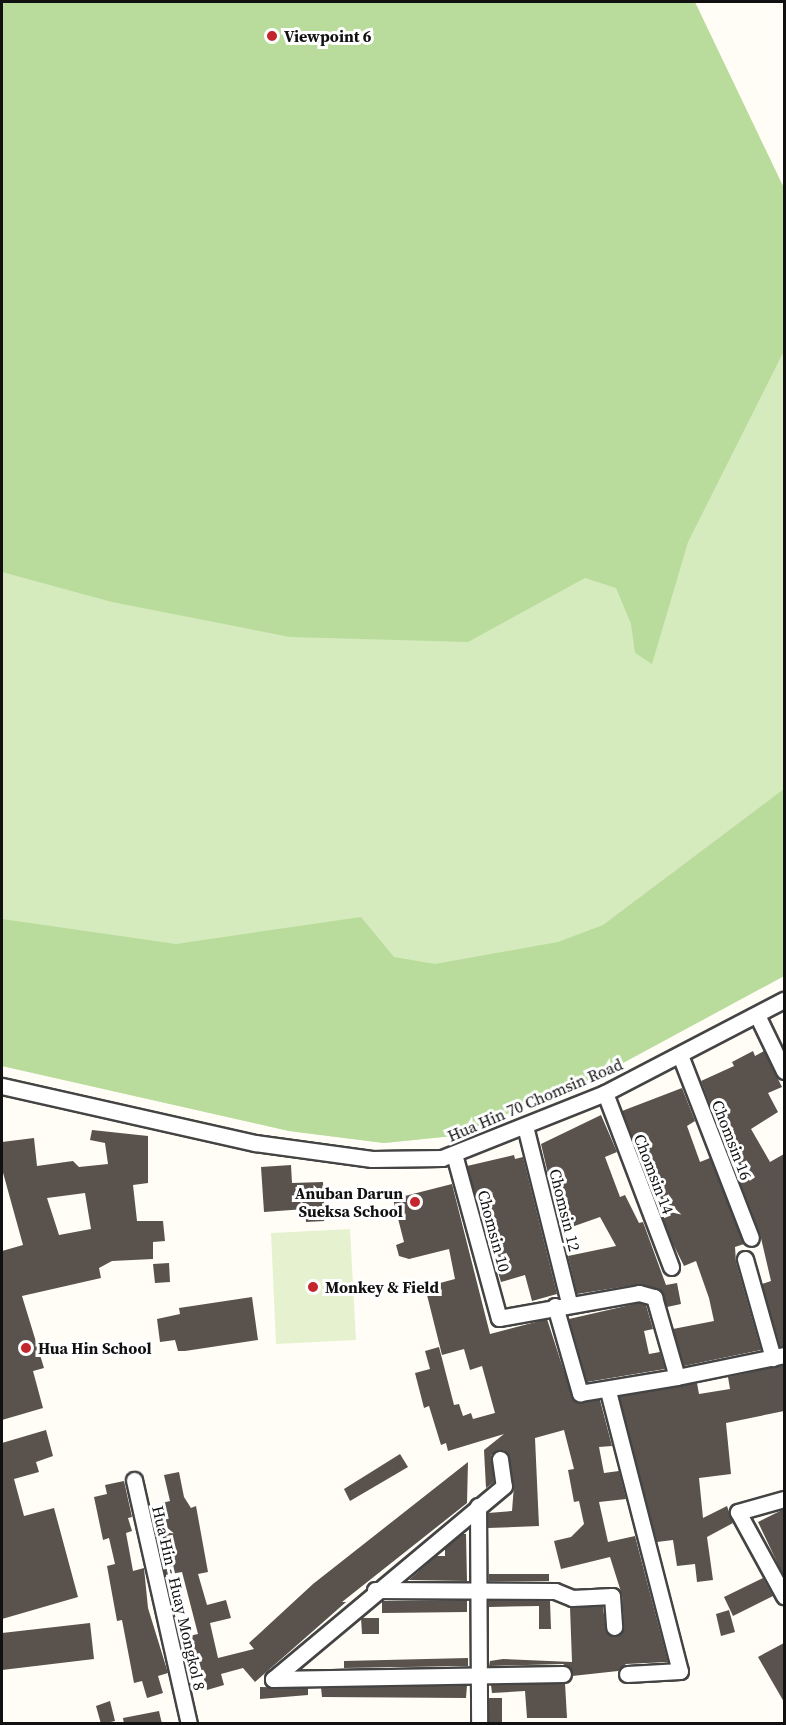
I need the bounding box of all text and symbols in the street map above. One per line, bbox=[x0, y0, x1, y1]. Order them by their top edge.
place label: Viewpoint 6 bbox=[284, 26, 372, 46]
marker: Viewpoint 6 bbox=[265, 29, 279, 43]
street label: Hua Hin 70 Chomsin Road bbox=[445, 1054, 625, 1146]
street label: Chomsin 16 bbox=[708, 1097, 756, 1183]
street label: Chomsin 14 bbox=[630, 1131, 678, 1217]
street label: Chomsin 12 bbox=[546, 1167, 584, 1253]
place label: Anuban Darun Sueksa School bbox=[295, 1183, 403, 1221]
street label: Chomsin 10 bbox=[474, 1188, 514, 1274]
marker: Anuban Darun Sueksa School bbox=[408, 1195, 422, 1209]
place label: Monkey & Field bbox=[325, 1277, 439, 1297]
marker: Monkey & Field bbox=[306, 1280, 320, 1294]
place label: Hua Hin School bbox=[38, 1338, 152, 1358]
marker: Hua Hin School bbox=[19, 1341, 33, 1355]
street label: Hua Hin - Huay Mongkol 8 bbox=[148, 1504, 210, 1692]

